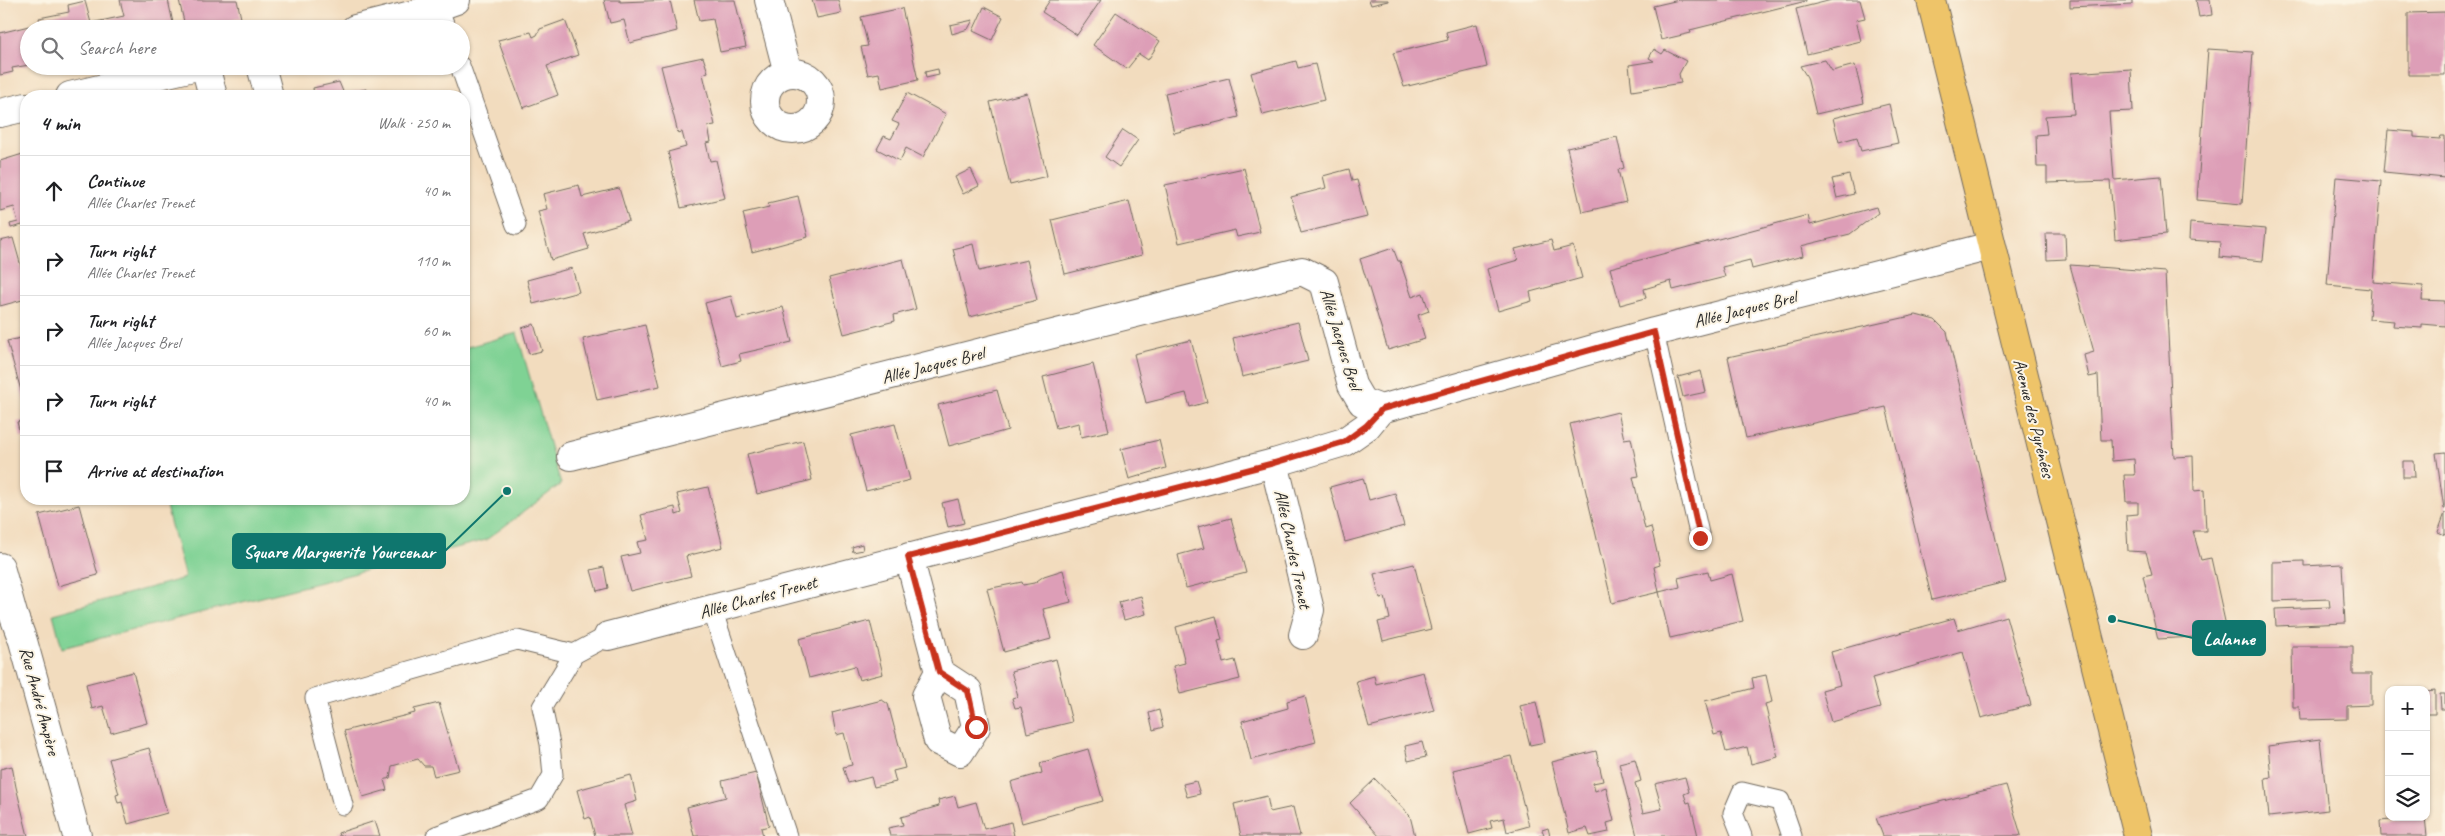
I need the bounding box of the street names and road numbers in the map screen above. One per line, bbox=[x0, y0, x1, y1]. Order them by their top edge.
street label: Allée Jacques Brel bbox=[1691, 285, 1801, 332]
street label: Allée Jacques Brel bbox=[1315, 286, 1368, 395]
street label: Allée Jacques Brel bbox=[879, 341, 989, 388]
street label: Avenue des Pyrénées bbox=[2009, 356, 2060, 482]
street label: Allée Charles Trenet bbox=[1270, 488, 1317, 612]
street label: Allée Charles Trenet bbox=[697, 570, 821, 623]
street label: Rue André Ampère bbox=[15, 645, 65, 758]

